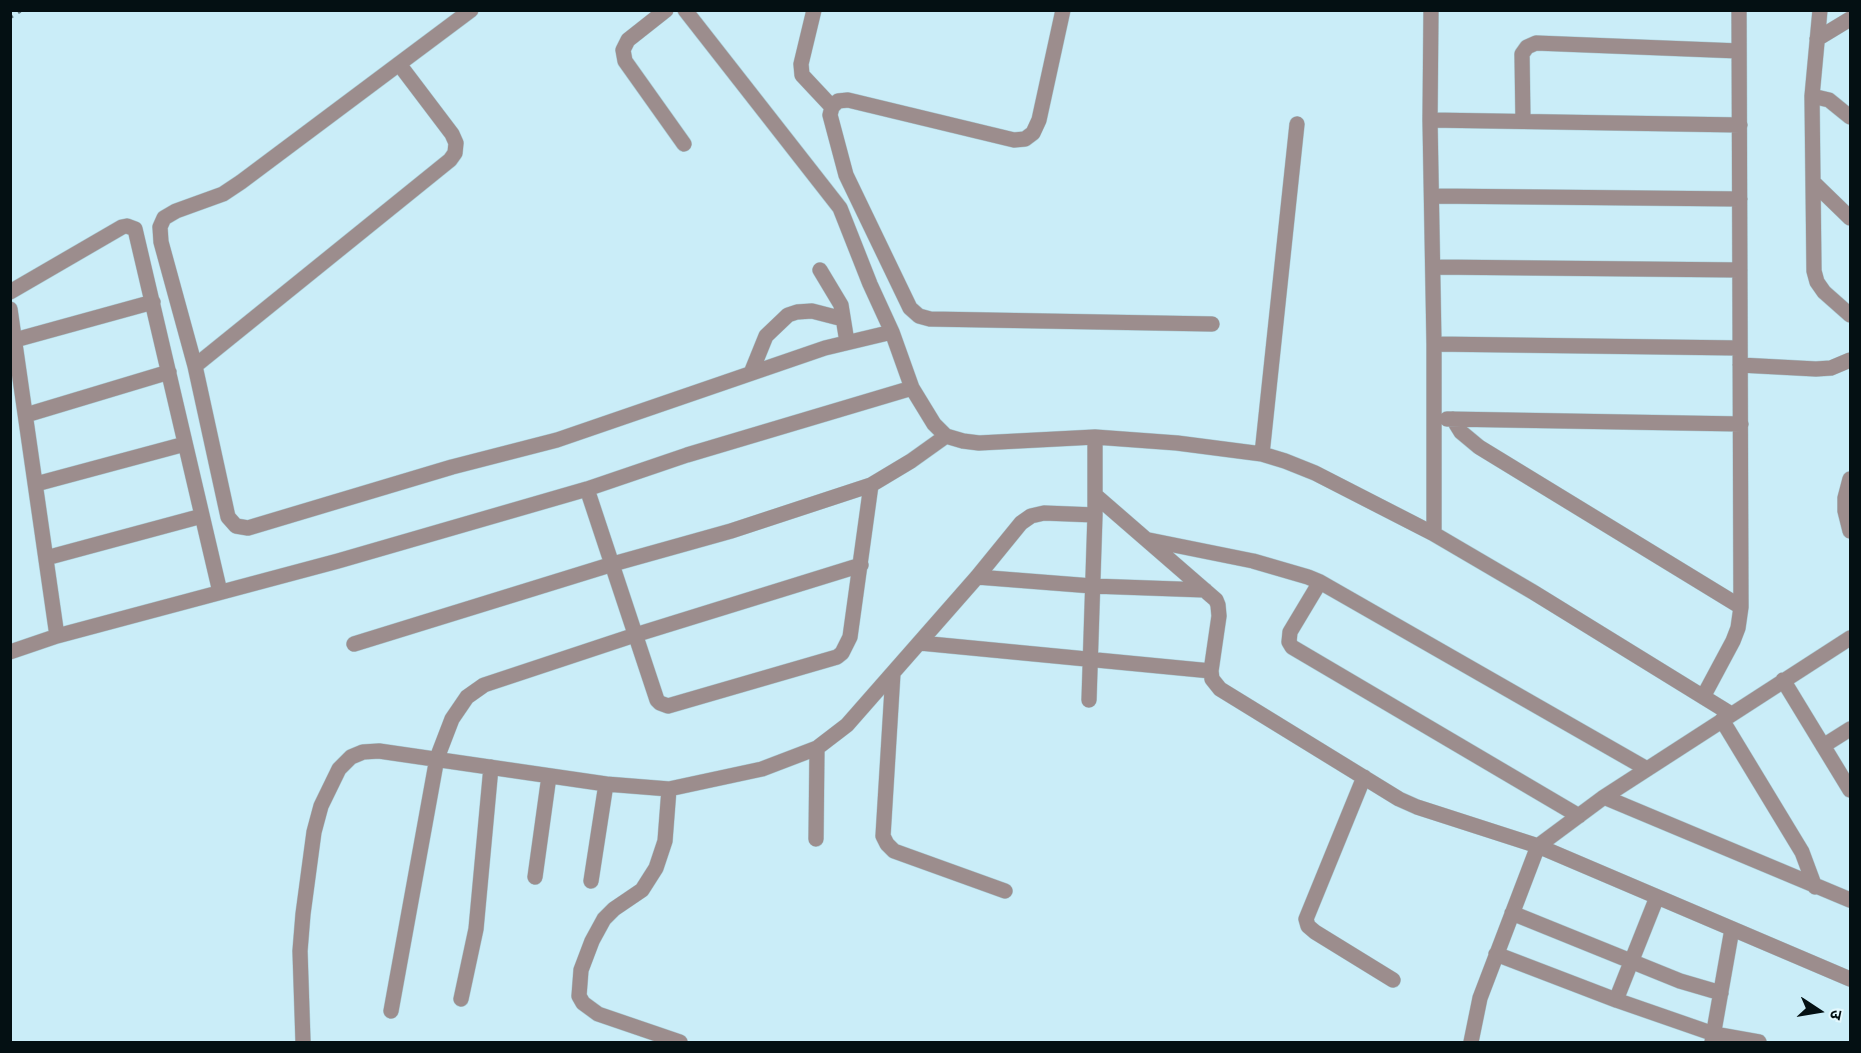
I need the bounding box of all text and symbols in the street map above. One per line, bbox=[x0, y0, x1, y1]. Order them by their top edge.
north arrow bbox=[1789, 981, 1849, 1041]
text: उ bbox=[1827, 1008, 1847, 1021]

